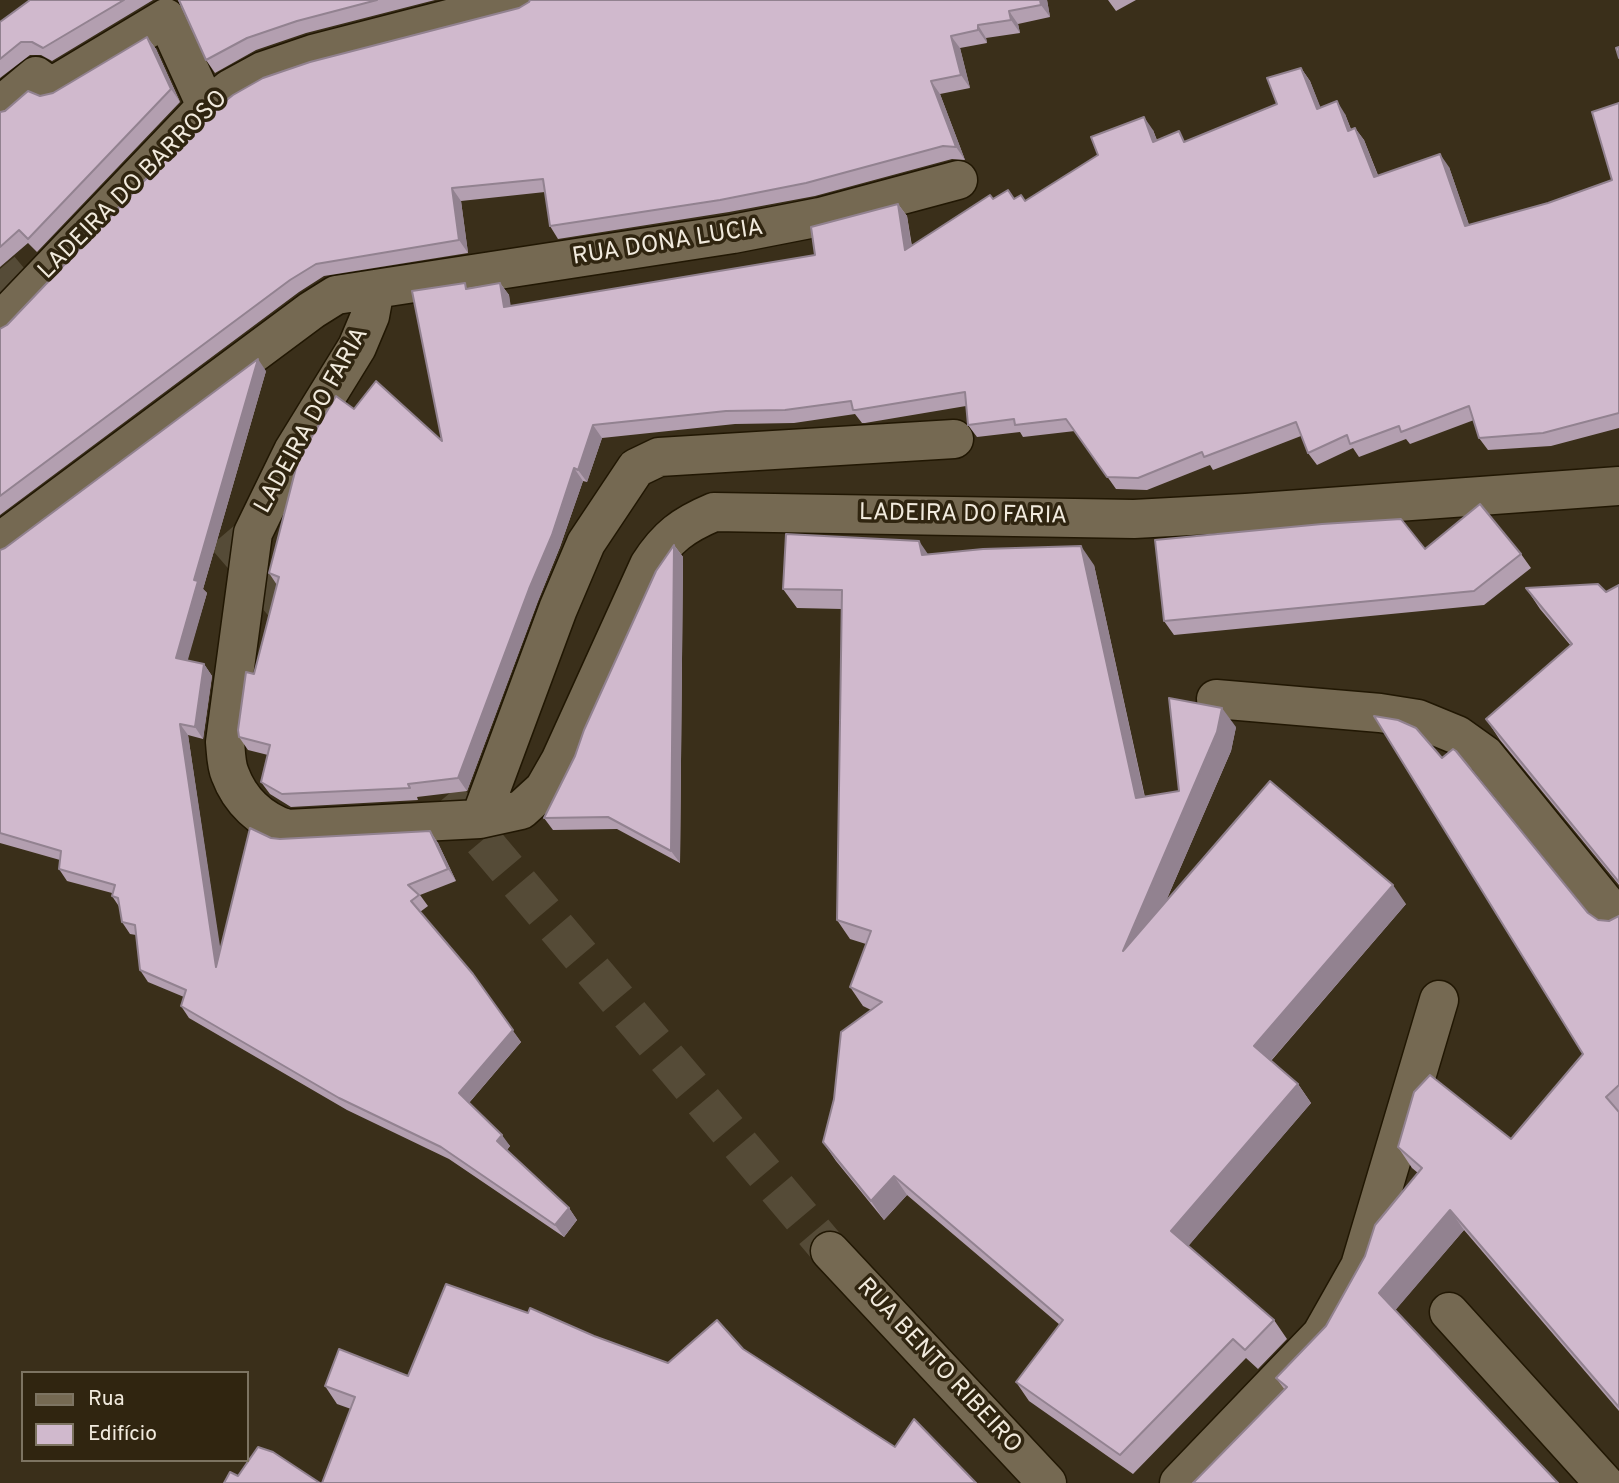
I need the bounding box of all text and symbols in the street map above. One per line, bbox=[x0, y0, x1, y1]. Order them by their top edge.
street label: LADEIRA DO BARROSO bbox=[33, 85, 235, 287]
street label: RUA DONA LUCIA bbox=[570, 215, 766, 273]
street label: LADEIRA DO FARIA bbox=[250, 323, 376, 519]
street label: LADEIRA DO FARIA bbox=[859, 500, 1067, 532]
street label: RUA BENTO RIBEIRO bbox=[849, 1274, 1027, 1460]
legend bbox=[21, 1371, 248, 1462]
text: Rua bbox=[88, 1386, 125, 1413]
text: Edifício bbox=[88, 1421, 157, 1448]

